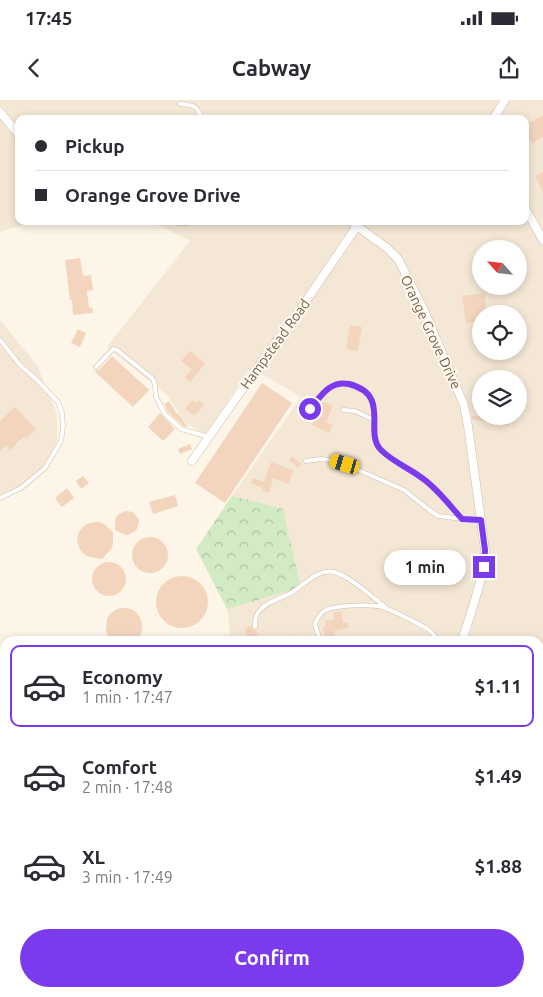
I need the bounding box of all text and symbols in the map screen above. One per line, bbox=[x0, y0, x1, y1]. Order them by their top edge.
text: 17:45 bbox=[25, 7, 73, 29]
icon: back bbox=[20, 54, 48, 82]
icon: share bbox=[495, 54, 523, 82]
text: Cabway bbox=[232, 55, 311, 80]
text: Pickup bbox=[65, 135, 125, 157]
text: Orange Grove Drive bbox=[65, 184, 241, 206]
north arrow bbox=[472, 240, 528, 295]
map controls bbox=[472, 240, 527, 425]
street label: Orange Grove Drive bbox=[398, 272, 464, 392]
street label: Hampstead Road bbox=[237, 296, 313, 392]
button: locate bbox=[472, 305, 527, 360]
button: layers bbox=[472, 370, 527, 425]
route start bbox=[299, 398, 321, 420]
car bbox=[328, 453, 361, 475]
callout: 1 min bbox=[384, 550, 466, 584]
route end bbox=[473, 556, 495, 578]
text: 1 min bbox=[405, 558, 445, 576]
icon: car bbox=[22, 664, 67, 709]
text: Economy bbox=[82, 666, 163, 688]
text: $1.11 bbox=[474, 675, 522, 697]
text: 1 min · 17:47 bbox=[82, 688, 173, 706]
icon: car bbox=[22, 754, 67, 799]
text: Comfort bbox=[82, 756, 157, 778]
text: $1.49 bbox=[474, 765, 522, 787]
text: 2 min · 17:48 bbox=[82, 778, 173, 796]
icon: car bbox=[22, 844, 67, 889]
text: XL bbox=[82, 846, 105, 868]
text: $1.88 bbox=[474, 855, 522, 877]
text: 3 min · 17:49 bbox=[82, 868, 173, 886]
button: Confirm bbox=[20, 929, 524, 987]

